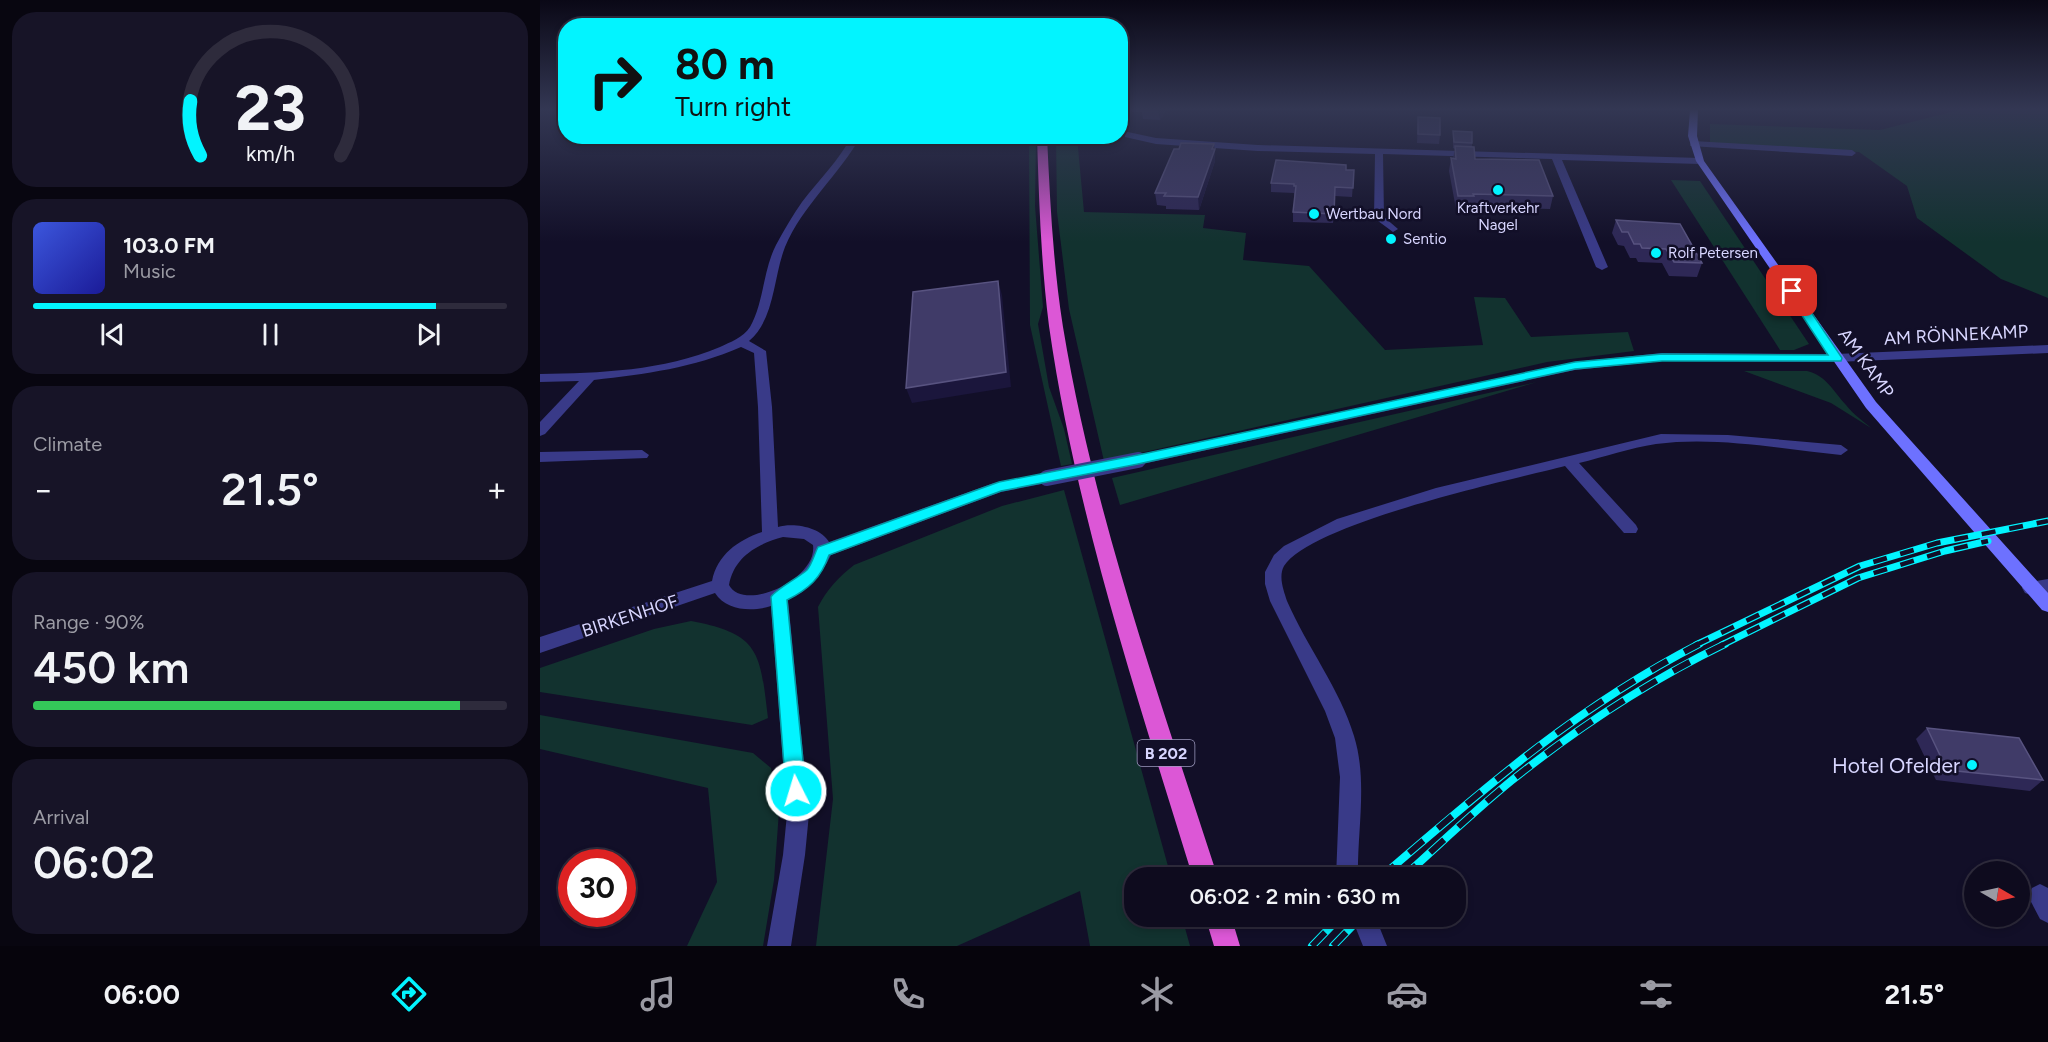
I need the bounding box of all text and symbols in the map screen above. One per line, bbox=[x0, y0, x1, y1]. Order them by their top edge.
text: 80 m bbox=[675, 39, 775, 90]
icon: right bbox=[576, 42, 654, 120]
text: 23 bbox=[235, 72, 305, 147]
text: Turn right bbox=[675, 90, 791, 123]
text: km/h bbox=[246, 142, 294, 167]
marker: Kraftverkehr Nagel bbox=[1491, 183, 1505, 197]
place label: Kraftverkehr Nagel bbox=[1457, 199, 1539, 234]
place label: Wertbau Nord bbox=[1326, 205, 1421, 223]
marker: Wertbau Nord bbox=[1307, 207, 1321, 221]
place label: Sentio bbox=[1403, 230, 1447, 248]
text: 103.0 FM bbox=[123, 232, 215, 259]
marker: Sentio bbox=[1384, 232, 1398, 246]
place label: Rolf Petersen bbox=[1668, 244, 1758, 262]
marker: Rolf Petersen bbox=[1649, 246, 1663, 260]
text: Music bbox=[123, 259, 176, 283]
pin bbox=[1766, 265, 1817, 316]
icon: arrive bbox=[1775, 274, 1808, 307]
icon: previous bbox=[96, 318, 129, 351]
icon: pause bbox=[254, 318, 287, 351]
icon: next bbox=[412, 318, 445, 351]
street label: AM RÖNNEKAMP bbox=[1883, 320, 2029, 350]
street label: AM KAMP bbox=[1833, 324, 1899, 402]
text: Climate bbox=[33, 432, 102, 456]
text: 21.5° bbox=[221, 462, 319, 516]
text: − bbox=[33, 470, 54, 509]
text: + bbox=[486, 470, 507, 509]
street label: BIRKENHOF bbox=[579, 590, 681, 642]
text: Range · 90% bbox=[33, 610, 144, 634]
text: 450 km bbox=[33, 640, 189, 694]
road number: B 202 bbox=[1138, 740, 1194, 766]
place label: Hotel Ofelder bbox=[1832, 753, 1960, 778]
marker: Hotel Ofelder bbox=[1965, 758, 1979, 772]
position arrow bbox=[764, 759, 828, 823]
text: Arrival bbox=[33, 805, 89, 829]
text: 06:02 bbox=[33, 835, 155, 889]
speed limit sign: 30 bbox=[558, 849, 636, 927]
north arrow bbox=[1964, 861, 2030, 927]
map controls bbox=[1964, 861, 2030, 927]
text: 06:02 · 2 min · 630 m bbox=[1190, 883, 1400, 910]
icon: directions bbox=[388, 973, 430, 1015]
icon: music bbox=[637, 973, 679, 1015]
icon: phone bbox=[887, 973, 929, 1015]
icon: climate bbox=[1136, 973, 1178, 1015]
icon: car bbox=[1386, 973, 1428, 1015]
icon: filters bbox=[1635, 973, 1677, 1015]
text: 06:00 bbox=[104, 978, 180, 1011]
text: 21.5° bbox=[1885, 978, 1944, 1011]

